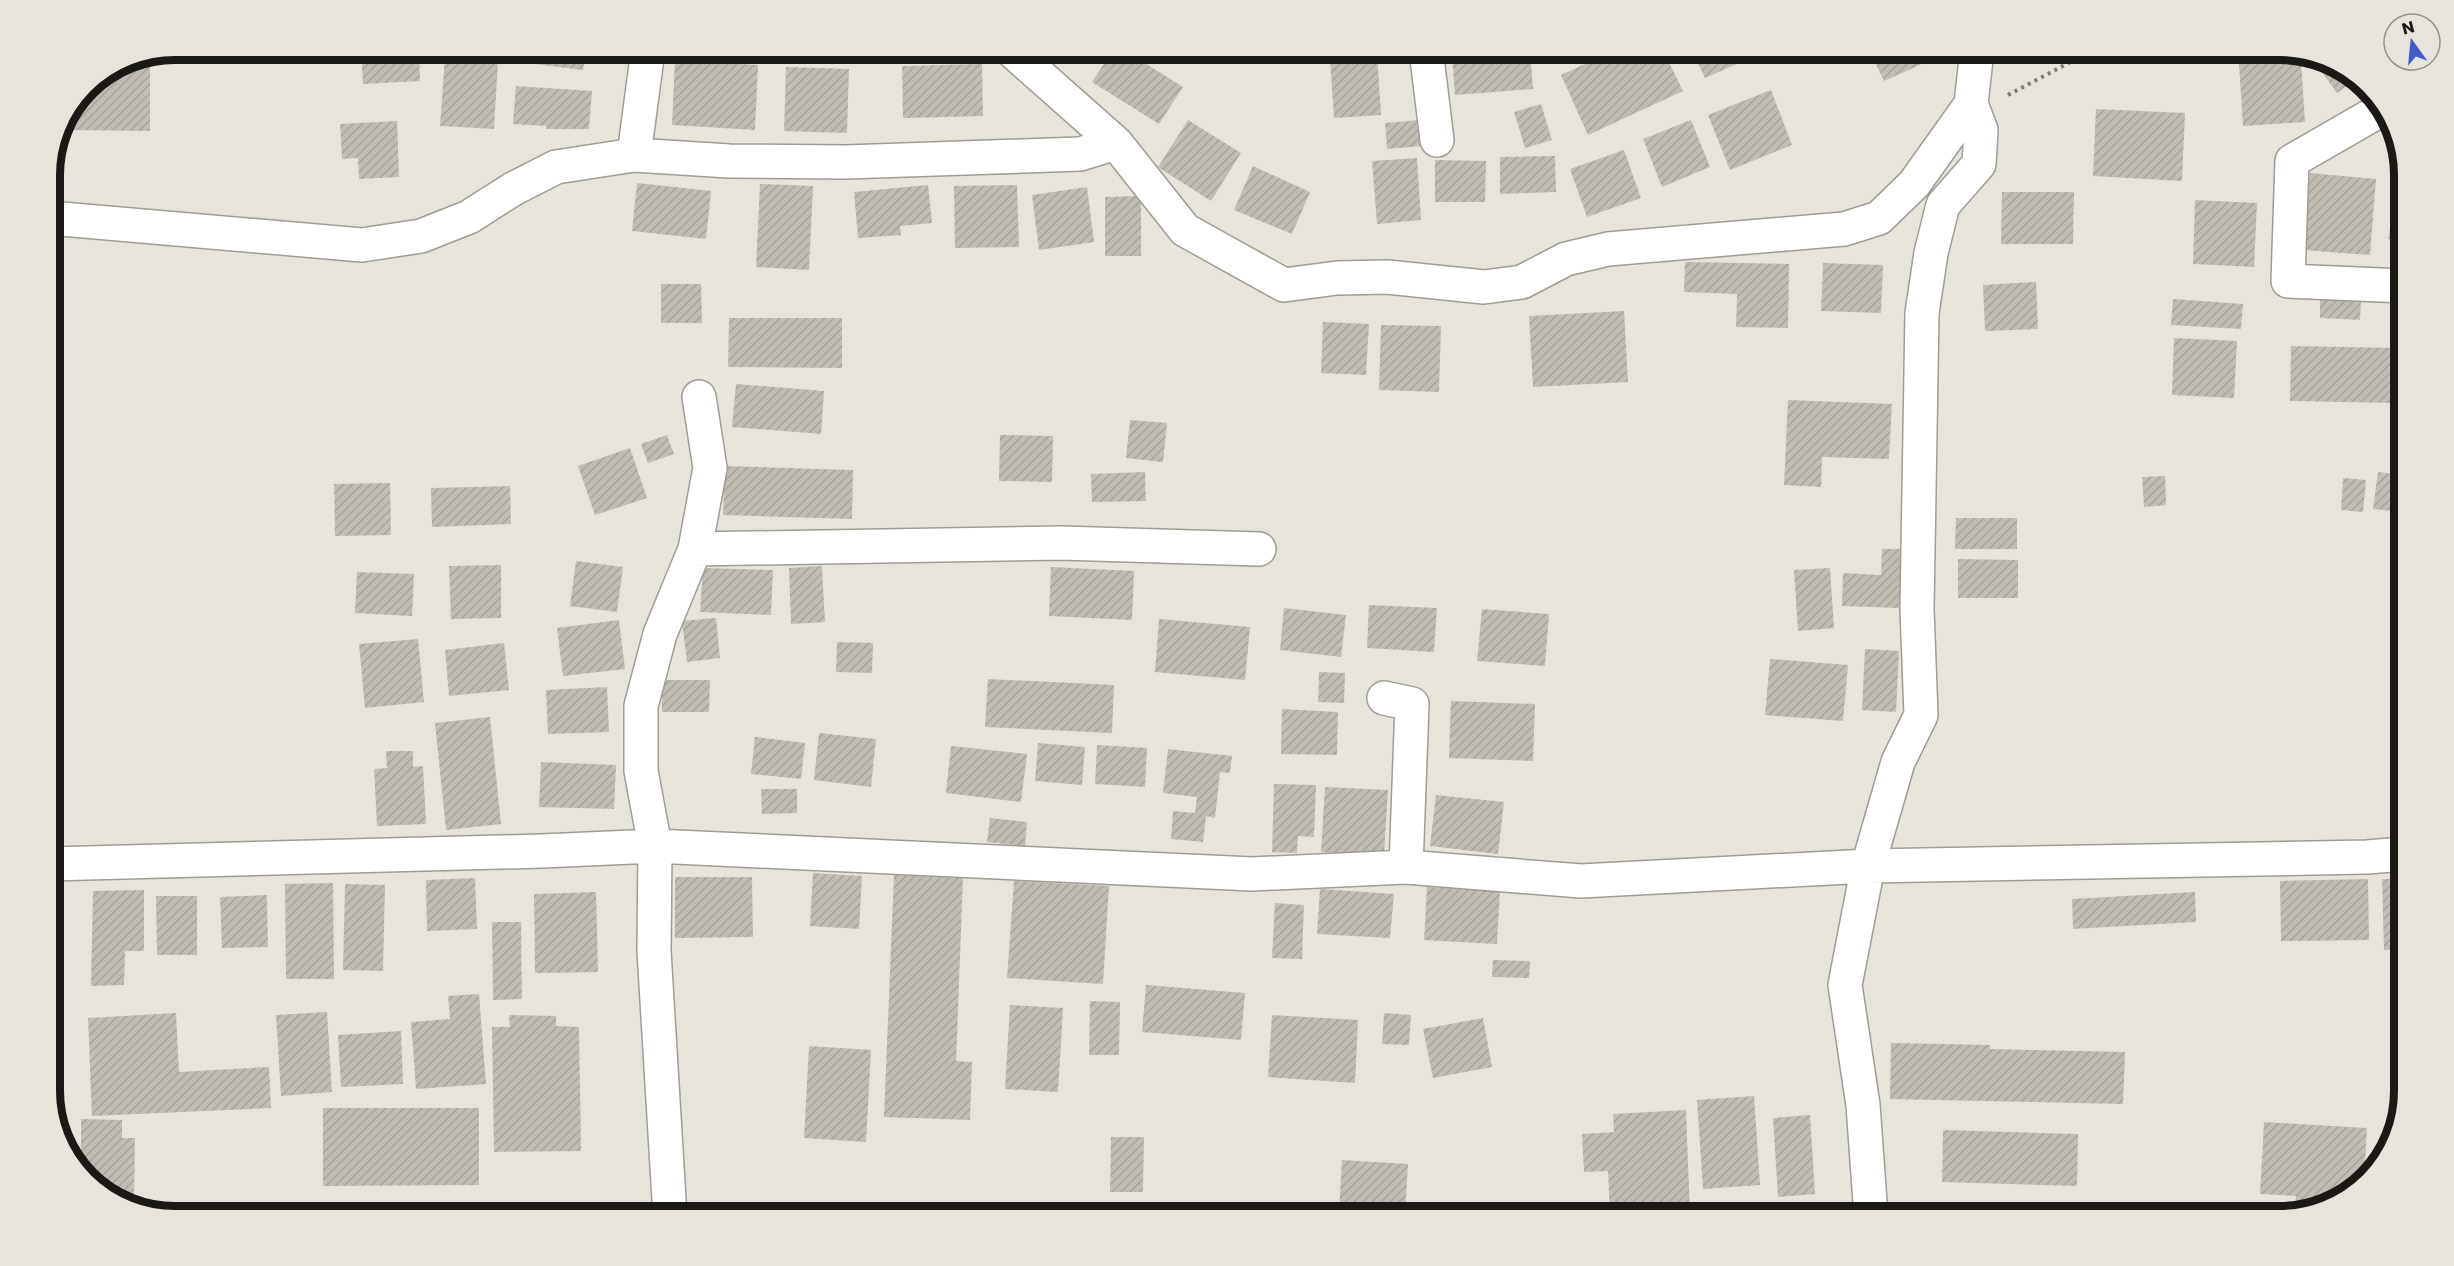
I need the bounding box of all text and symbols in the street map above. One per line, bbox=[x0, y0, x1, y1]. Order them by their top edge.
north arrow bbox=[2382, 12, 2442, 72]
text: N bbox=[2399, 15, 2417, 41]

